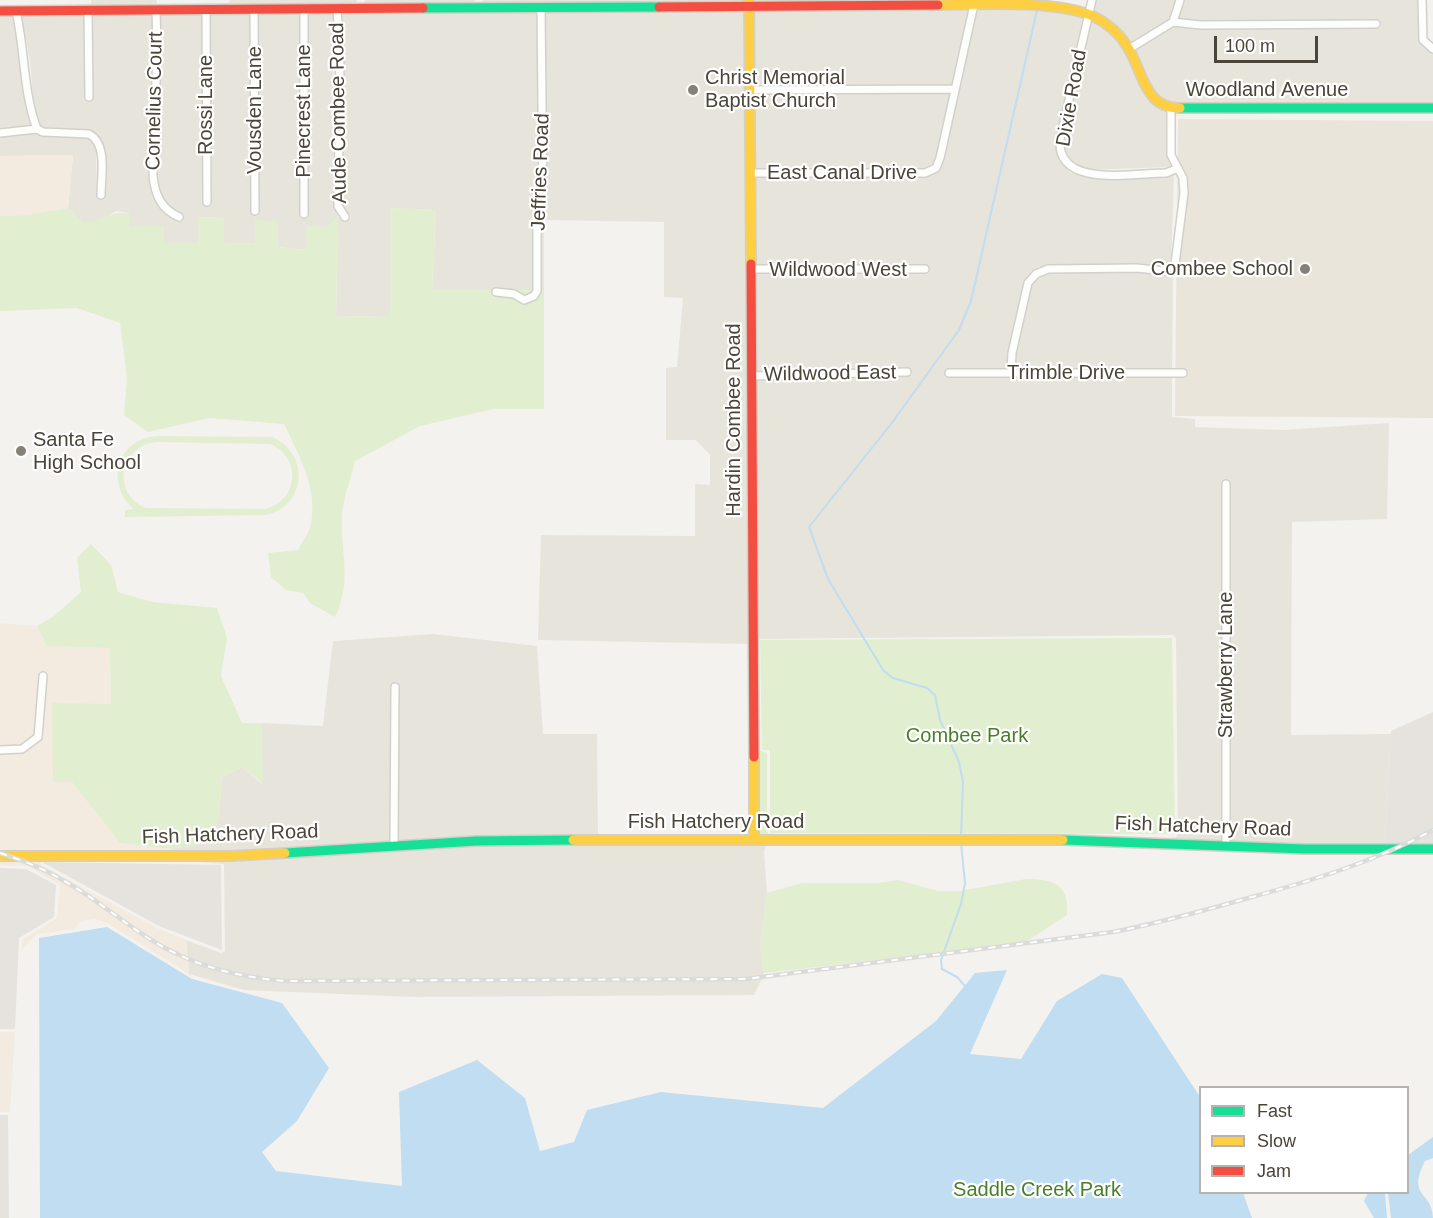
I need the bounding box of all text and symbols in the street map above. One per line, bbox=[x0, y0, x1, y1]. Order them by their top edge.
street label: Aude Combee Road bbox=[325, 22, 353, 204]
scale bar bbox=[1217, 24, 1320, 62]
street label: Cornelius Court bbox=[142, 31, 168, 171]
text: 100 m bbox=[1225, 36, 1275, 56]
street label: Pinecrest Lane bbox=[292, 44, 316, 178]
street label: Vousden Lane bbox=[243, 46, 267, 174]
street label: Dixie Road bbox=[1052, 48, 1092, 148]
street label: Rossi Lane bbox=[194, 55, 218, 155]
place label: Christ Memorial Baptist Church bbox=[705, 66, 845, 113]
street label: Woodland Avenue bbox=[1186, 78, 1348, 102]
marker: Christ Memorial Baptist Church bbox=[686, 83, 700, 97]
street label: Jeffries Road bbox=[527, 113, 555, 231]
street label: East Canal Drive bbox=[767, 161, 917, 185]
place label: Combee School bbox=[1151, 257, 1293, 281]
street label: Wildwood West bbox=[769, 258, 907, 282]
marker: Combee School bbox=[1298, 262, 1312, 276]
street label: Hardin Combee Road bbox=[722, 323, 746, 517]
street label: Wildwood East bbox=[764, 361, 896, 387]
street label: Trimble Drive bbox=[1007, 361, 1125, 385]
place label: Santa Fe High School bbox=[33, 428, 141, 475]
marker: Santa Fe High School bbox=[14, 444, 28, 458]
street label: Strawberry Lane bbox=[1214, 592, 1238, 738]
park label: Combee Park bbox=[906, 724, 1028, 748]
street label: Fish Hatchery Road bbox=[628, 810, 804, 834]
street label: Fish Hatchery Road bbox=[1114, 812, 1292, 842]
street label: Fish Hatchery Road bbox=[141, 820, 319, 850]
legend bbox=[1199, 1086, 1409, 1194]
text: Fast bbox=[1257, 1101, 1292, 1121]
text: Slow bbox=[1257, 1131, 1296, 1151]
text: Jam bbox=[1257, 1161, 1291, 1181]
park label: Saddle Creek Park bbox=[953, 1178, 1121, 1202]

